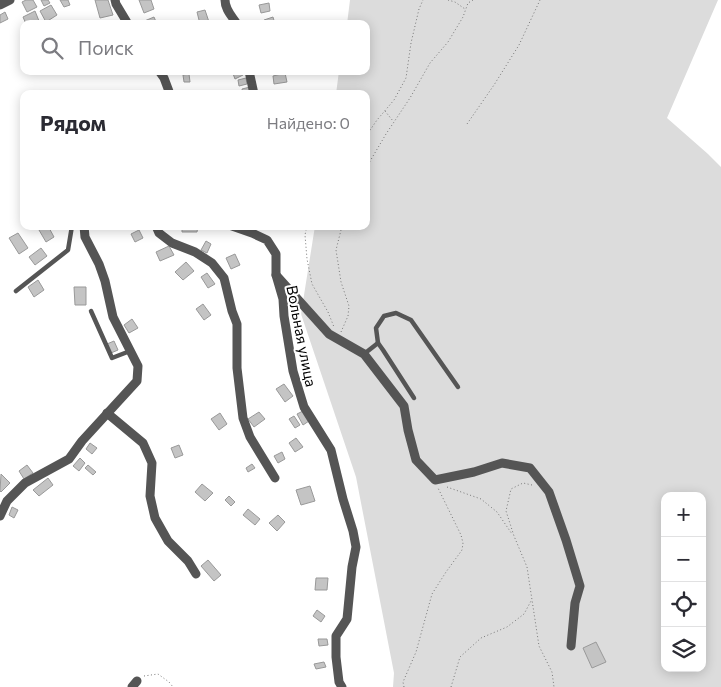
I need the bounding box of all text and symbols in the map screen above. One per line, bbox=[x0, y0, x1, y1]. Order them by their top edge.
search box bbox=[20, 20, 370, 75]
icon: search bbox=[38, 34, 66, 62]
text: Поиск bbox=[78, 36, 134, 59]
text: Рядом bbox=[40, 110, 106, 135]
text: Найдено: 0 bbox=[267, 113, 350, 132]
street label: Вольная улица bbox=[283, 284, 321, 388]
map controls bbox=[661, 492, 706, 672]
button: + bbox=[661, 492, 706, 537]
button: − bbox=[661, 537, 706, 582]
button: locate bbox=[661, 582, 706, 627]
button: layers bbox=[661, 627, 706, 672]

